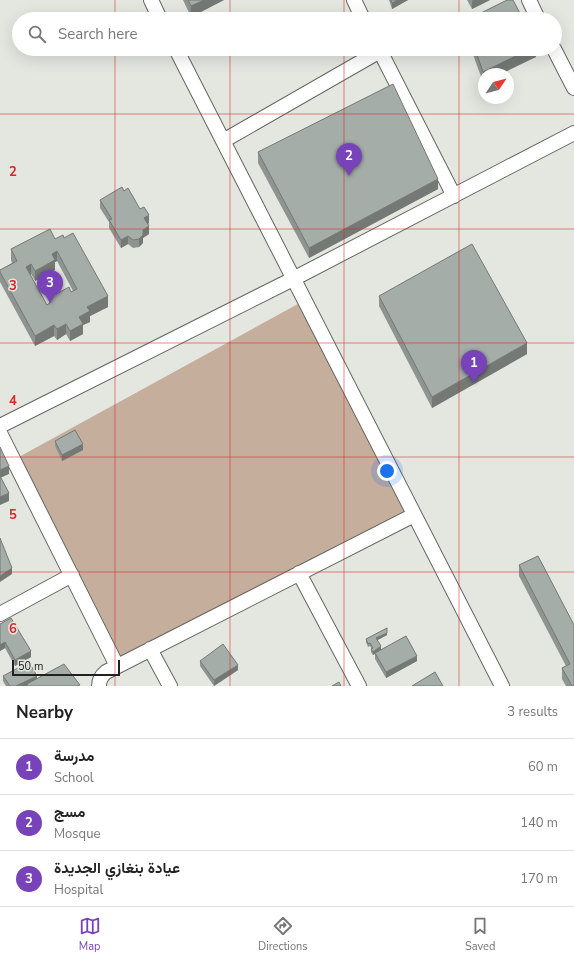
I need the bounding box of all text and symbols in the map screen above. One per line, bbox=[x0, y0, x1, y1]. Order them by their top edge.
search box bbox=[12, 12, 562, 56]
icon: search bbox=[26, 23, 48, 45]
text: Search here bbox=[58, 24, 138, 44]
north arrow bbox=[478, 68, 514, 104]
pin: 2 bbox=[336, 143, 362, 176]
text: 2 bbox=[9, 163, 17, 181]
pin: 3 bbox=[37, 270, 63, 303]
text: 3 bbox=[9, 277, 17, 295]
pin: 1 bbox=[461, 350, 487, 383]
text: 4 bbox=[9, 392, 17, 410]
your location bbox=[377, 461, 397, 481]
text: 5 bbox=[9, 506, 17, 524]
text: 6 bbox=[9, 620, 17, 638]
scale bar bbox=[12, 658, 120, 677]
text: 50 m bbox=[18, 659, 43, 674]
text: Nearby bbox=[16, 701, 73, 724]
text: 3 results bbox=[507, 703, 558, 721]
text: مدرسة bbox=[54, 746, 95, 766]
text: 1 bbox=[25, 758, 33, 776]
text: 60 m bbox=[528, 758, 558, 776]
text: School bbox=[54, 769, 94, 787]
text: مسج bbox=[54, 802, 85, 822]
text: 2 bbox=[25, 814, 33, 832]
text: 140 m bbox=[520, 814, 558, 832]
text: Mosque bbox=[54, 825, 100, 843]
text: عيادة بنغازي الجديدة bbox=[54, 858, 180, 878]
text: 3 bbox=[25, 870, 33, 888]
text: 170 m bbox=[520, 870, 558, 888]
text: Hospital bbox=[54, 881, 103, 899]
tab: Map bbox=[79, 915, 101, 954]
tab: Directions bbox=[258, 915, 308, 954]
tab: Saved bbox=[465, 915, 495, 954]

